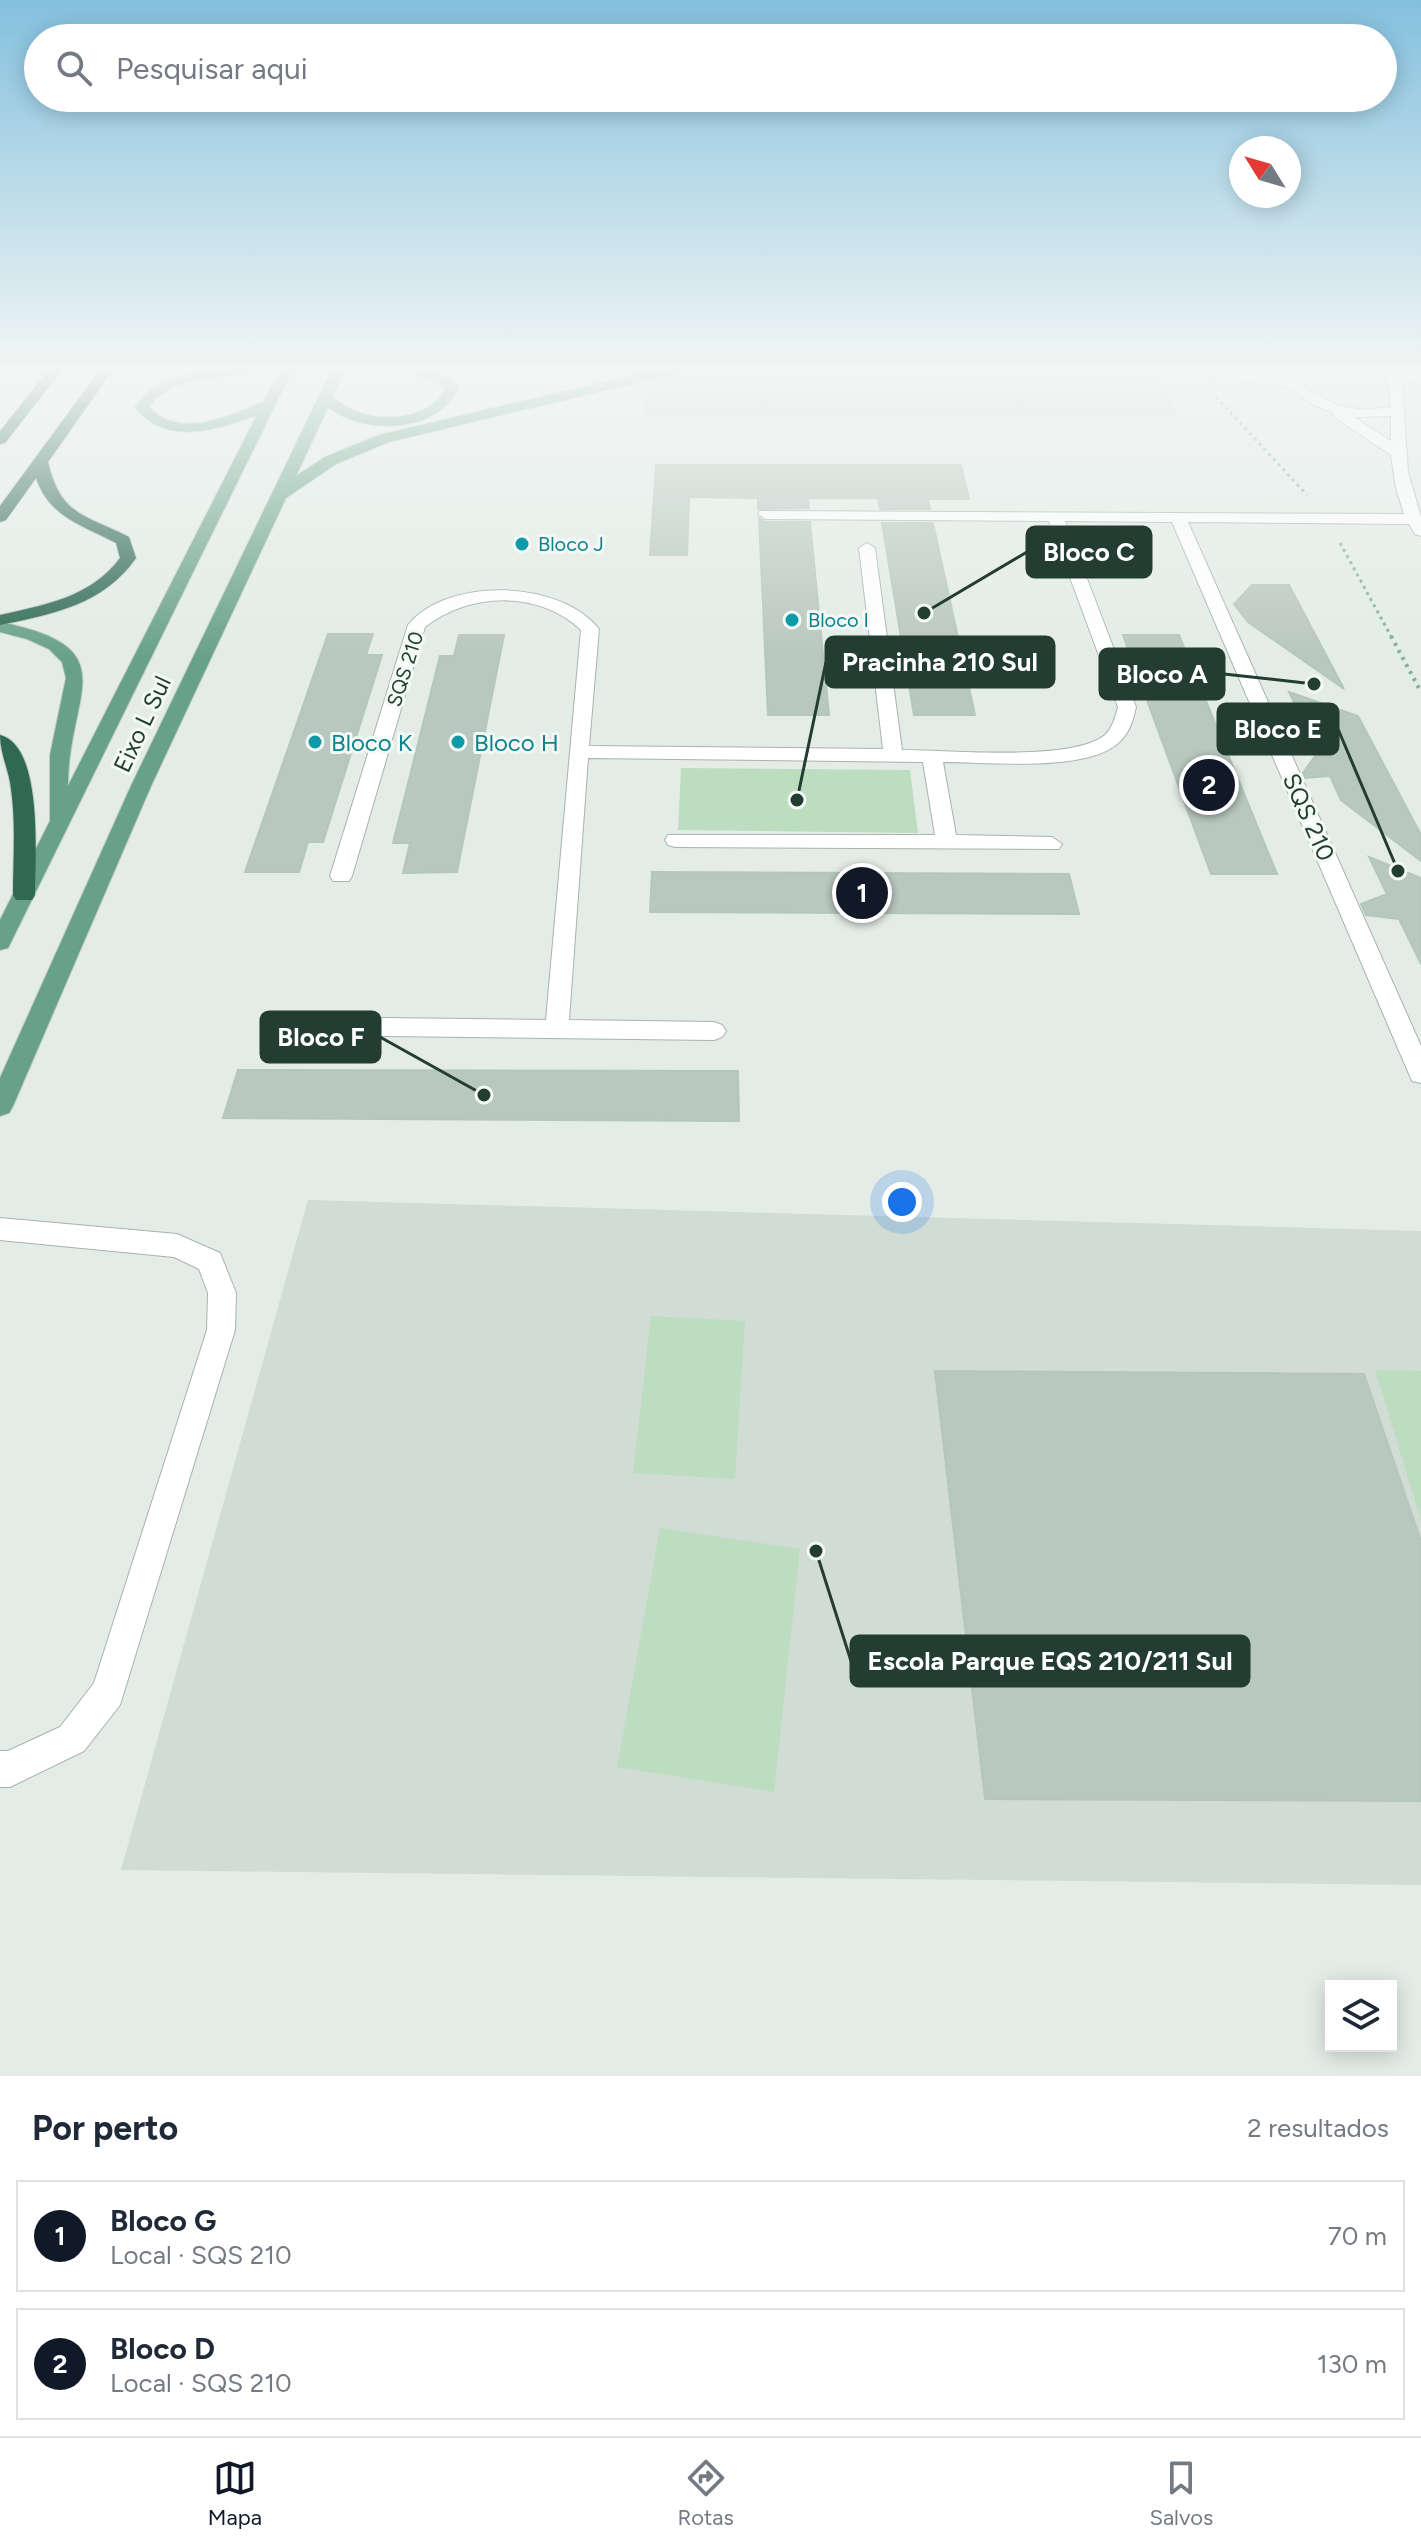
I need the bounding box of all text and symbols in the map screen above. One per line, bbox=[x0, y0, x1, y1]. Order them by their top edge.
search box bbox=[24, 24, 1397, 112]
icon: search bbox=[52, 46, 96, 90]
text: Pesquisar aqui bbox=[116, 50, 308, 87]
north arrow bbox=[1229, 136, 1301, 208]
callout: Bloco C bbox=[1027, 527, 1151, 577]
place label: Bloco J bbox=[538, 532, 604, 556]
marker: Bloco J bbox=[513, 535, 531, 553]
text: Bloco C bbox=[1043, 536, 1135, 568]
place label: Bloco I bbox=[808, 608, 869, 632]
marker: Bloco I bbox=[783, 611, 801, 629]
street label: SQS 210 bbox=[382, 628, 428, 710]
callout: Pracinha 210 Sul bbox=[826, 637, 1054, 687]
text: Pracinha 210 Sul bbox=[842, 646, 1038, 678]
callout: Bloco A bbox=[1100, 649, 1224, 699]
text: Bloco A bbox=[1116, 658, 1208, 690]
street label: Eixo L Sul bbox=[107, 671, 177, 777]
callout: Bloco E bbox=[1218, 704, 1338, 754]
text: Bloco E bbox=[1234, 713, 1322, 745]
place label: Bloco K bbox=[331, 728, 413, 757]
place label: Bloco H bbox=[474, 728, 559, 757]
marker: Bloco K bbox=[306, 733, 324, 751]
marker: Bloco H bbox=[449, 733, 467, 751]
pin: 2 bbox=[1183, 755, 1235, 815]
street label: SQS 210 bbox=[1277, 769, 1341, 865]
pin: 1 bbox=[836, 863, 888, 923]
callout: Bloco F bbox=[261, 1012, 380, 1062]
text: Bloco F bbox=[277, 1021, 365, 1053]
your location bbox=[882, 1182, 922, 1222]
callout: Escola Parque EQS 210/211 Sul bbox=[851, 1636, 1249, 1686]
text: Escola Parque EQS 210/211 Sul bbox=[867, 1645, 1233, 1677]
map controls bbox=[1325, 1980, 1397, 2052]
button: layers bbox=[1325, 1980, 1397, 2052]
text: Por perto bbox=[32, 2108, 178, 2149]
text: 2 resultados bbox=[1247, 2112, 1389, 2144]
text: Bloco G bbox=[110, 2202, 216, 2239]
text: 1 bbox=[55, 2220, 65, 2252]
text: 70 m bbox=[1328, 2220, 1387, 2252]
text: Local · SQS 210 bbox=[110, 2239, 292, 2271]
text: Bloco D bbox=[110, 2330, 215, 2367]
text: 2 bbox=[52, 2348, 68, 2380]
text: 130 m bbox=[1317, 2348, 1387, 2380]
text: Local · SQS 210 bbox=[110, 2367, 292, 2399]
tab: Mapa bbox=[208, 2456, 262, 2531]
tab: Rotas bbox=[678, 2456, 734, 2531]
tab: Salvos bbox=[1149, 2456, 1213, 2531]

